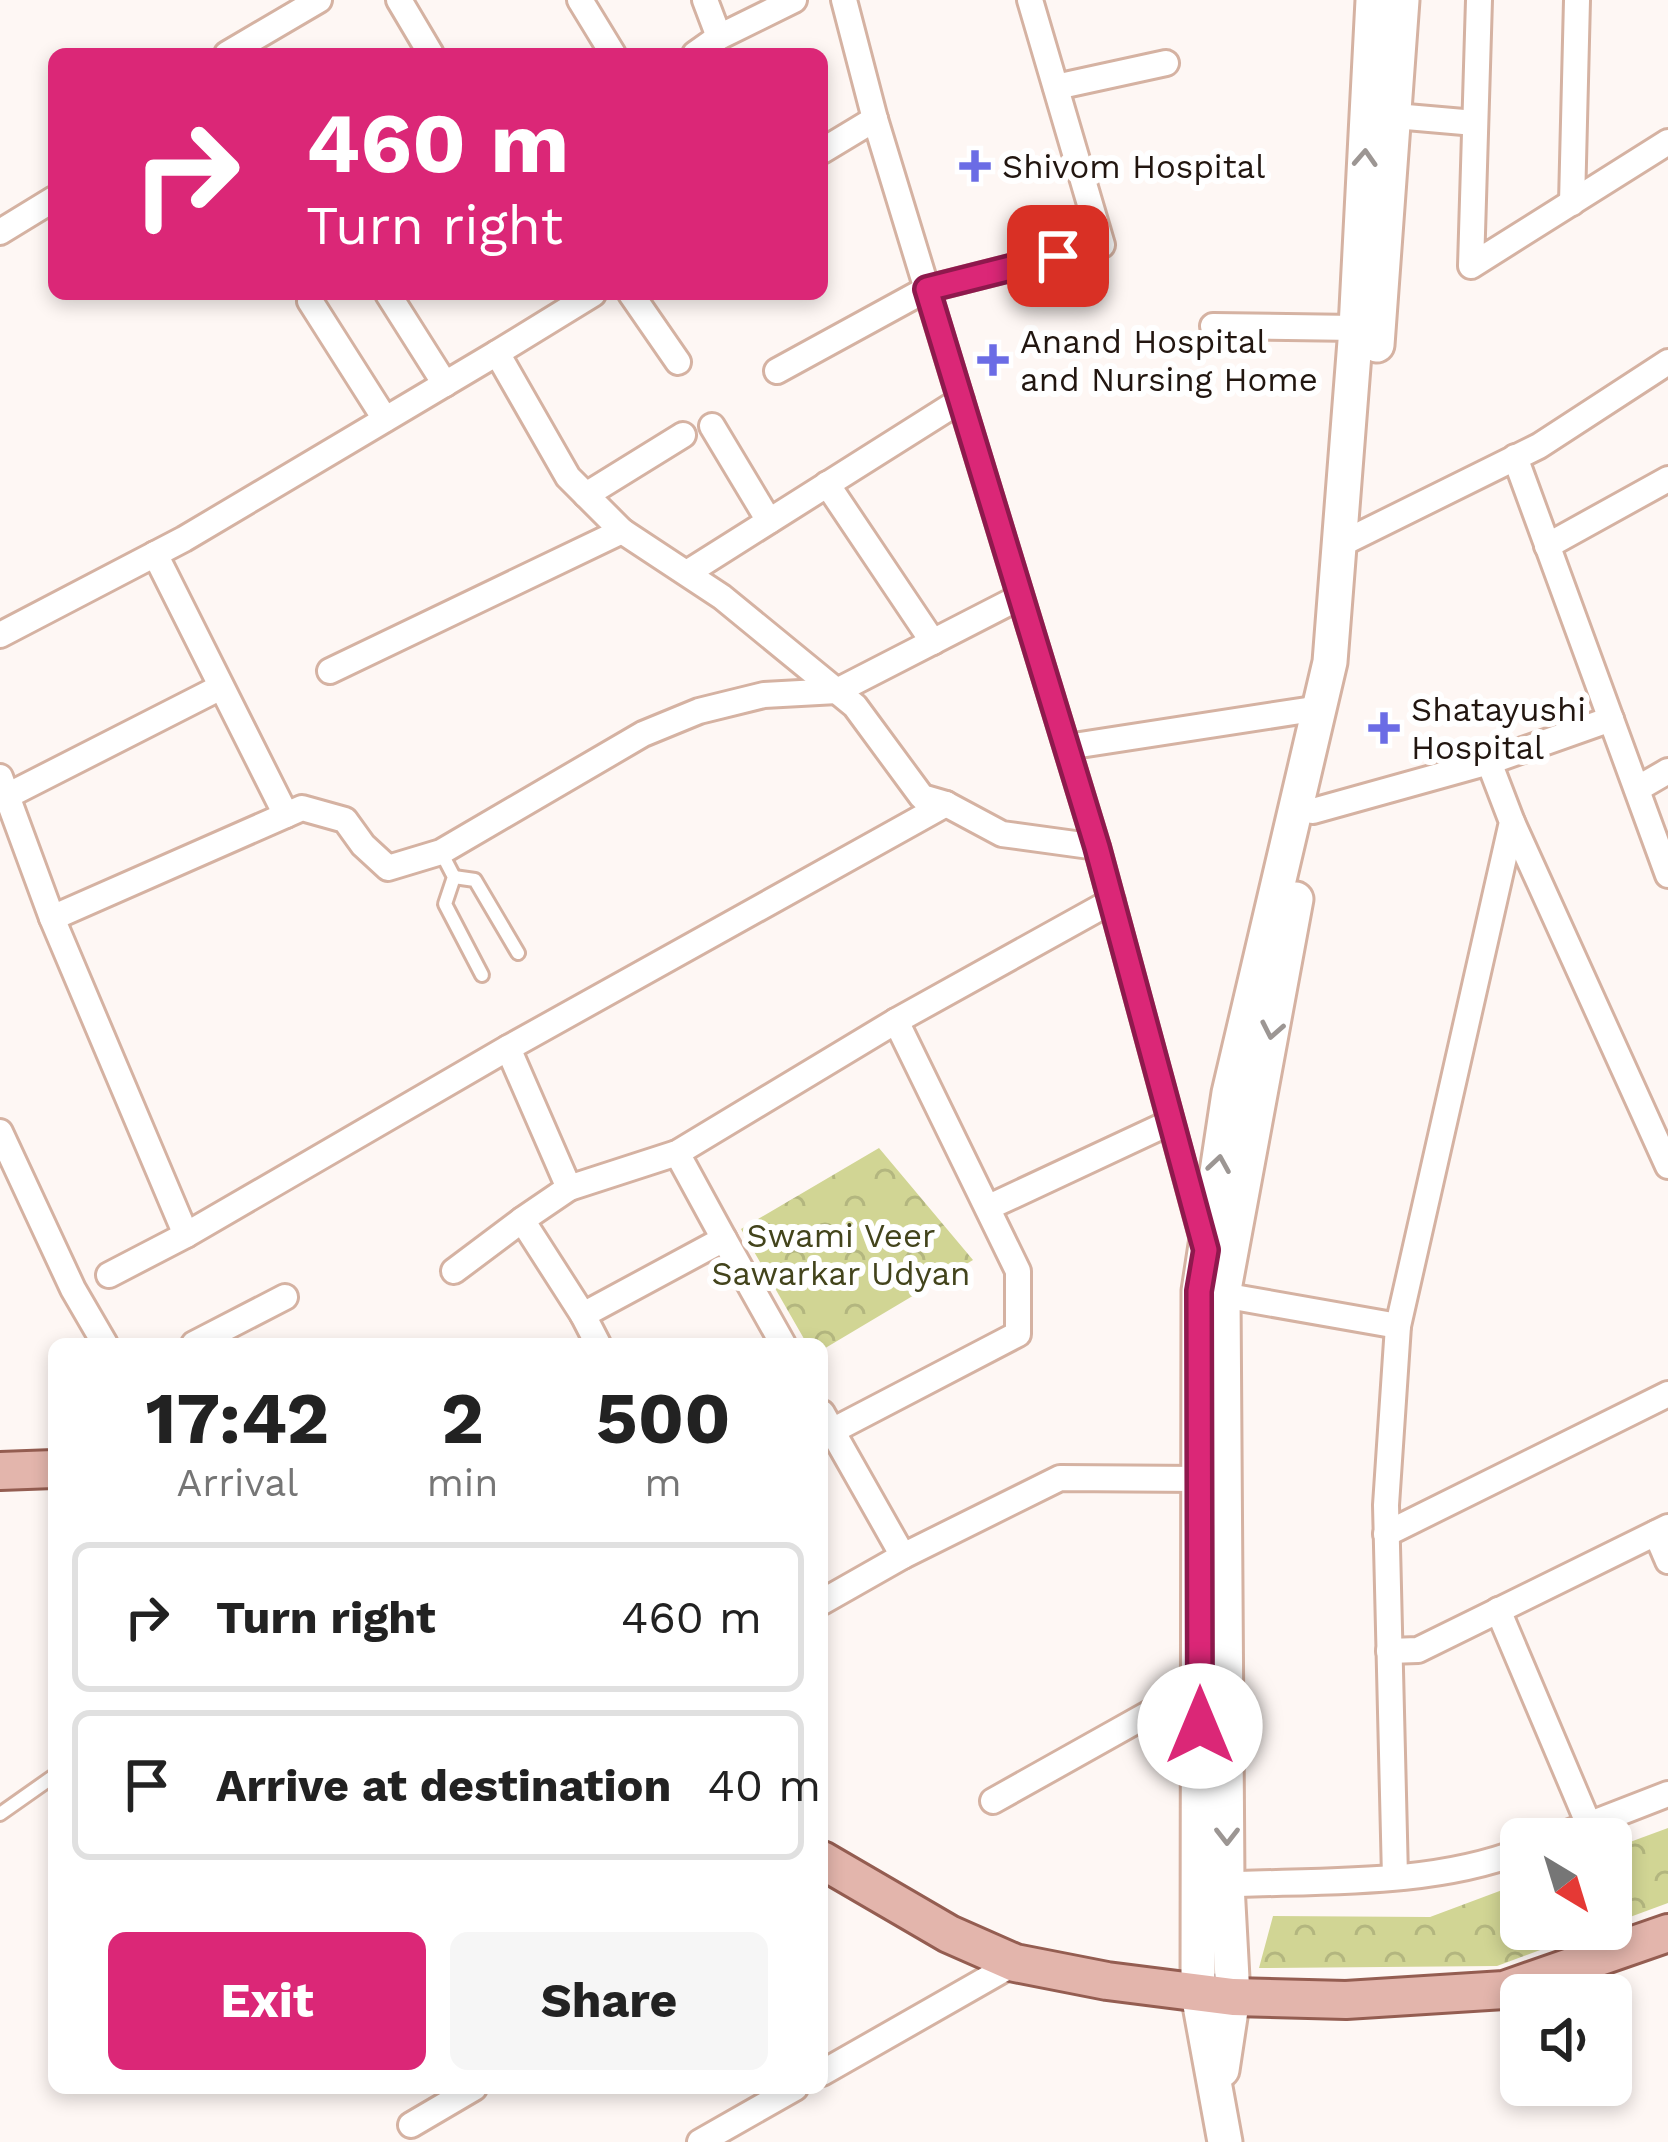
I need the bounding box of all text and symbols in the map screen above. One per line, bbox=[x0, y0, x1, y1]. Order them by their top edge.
text: 460 m bbox=[306, 94, 569, 192]
icon: right bbox=[108, 96, 264, 252]
place label: Shivom Hospital bbox=[1002, 147, 1265, 186]
one-way arrow bbox=[1352, 148, 1378, 167]
marker: Shivom Hospital bbox=[959, 150, 991, 182]
text: Turn right bbox=[306, 194, 563, 257]
pin bbox=[1007, 205, 1109, 307]
icon: arrive bbox=[1025, 223, 1091, 289]
place label: Anand Hospital and Nursing Home bbox=[1020, 322, 1318, 399]
marker: Anand Hospital and Nursing Home bbox=[977, 344, 1009, 376]
place label: Shatayushi Hospital bbox=[1411, 690, 1586, 767]
marker: Shatayushi Hospital bbox=[1368, 712, 1400, 744]
one-way arrow bbox=[1260, 1020, 1286, 1040]
one-way arrow bbox=[1205, 1154, 1231, 1174]
park label: Swami Veer Sawarkar Udyan bbox=[711, 1216, 971, 1293]
text: 17:42 bbox=[145, 1376, 329, 1460]
text: 2 bbox=[441, 1376, 484, 1460]
text: 500 bbox=[596, 1376, 731, 1460]
text: Arrival bbox=[176, 1460, 298, 1505]
text: min bbox=[427, 1460, 498, 1505]
text: m bbox=[645, 1460, 682, 1505]
icon: right bbox=[114, 1584, 180, 1650]
text: Turn right bbox=[216, 1591, 436, 1644]
text: 460 m bbox=[621, 1591, 762, 1644]
position arrow bbox=[1137, 1663, 1263, 1789]
icon: arrive bbox=[114, 1752, 180, 1818]
text: Arrive at destination bbox=[216, 1759, 671, 1812]
text: 40 m bbox=[707, 1759, 821, 1812]
north arrow bbox=[1500, 1818, 1632, 1950]
map controls bbox=[1500, 1818, 1632, 2106]
one-way arrow bbox=[1214, 1828, 1240, 1846]
button: Exit bbox=[108, 1932, 426, 2070]
button: Share bbox=[450, 1932, 768, 2070]
button: sound bbox=[1500, 1974, 1632, 2106]

